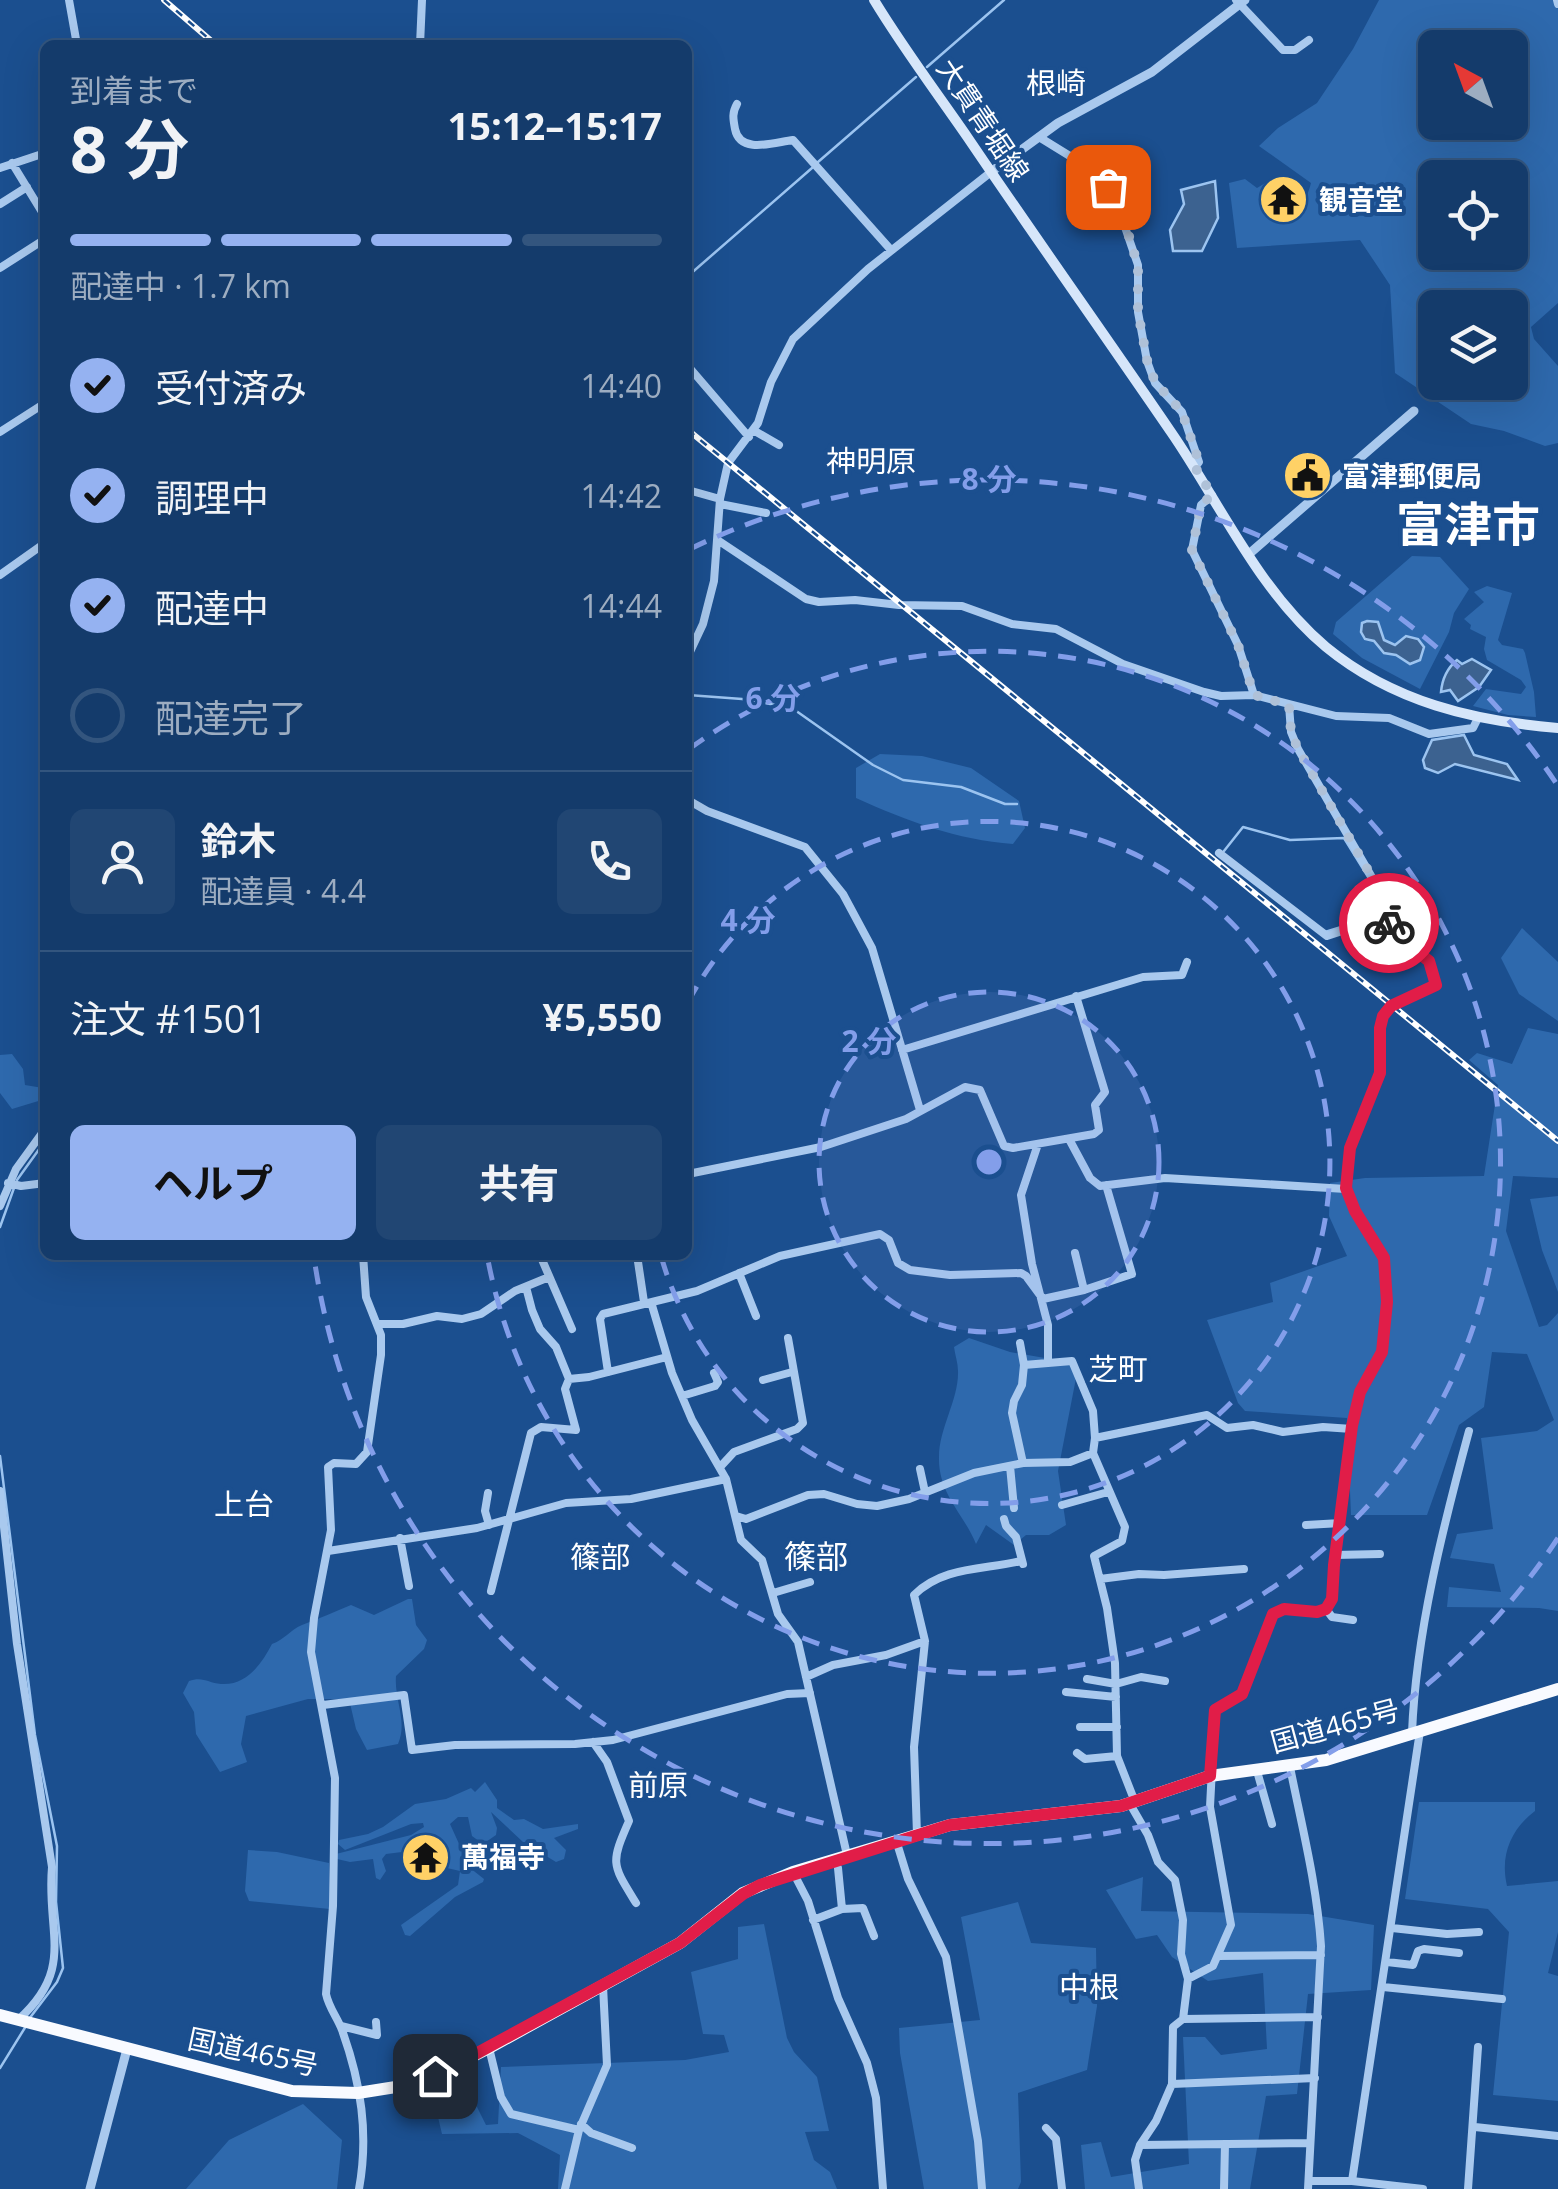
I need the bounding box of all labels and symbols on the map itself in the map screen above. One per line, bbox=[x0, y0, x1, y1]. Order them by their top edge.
north arrow bbox=[1418, 30, 1528, 140]
street label: 大貫青堀線 bbox=[929, 51, 1039, 188]
district label: 根崎 bbox=[1026, 62, 1086, 103]
pin bbox=[1066, 145, 1151, 230]
temple icon: 観音堂 bbox=[1258, 174, 1310, 226]
place label: 観音堂 bbox=[1319, 180, 1403, 218]
district label: 神明原 bbox=[826, 440, 916, 481]
public building icon: 富津郵便局 bbox=[1281, 450, 1333, 502]
place label: 富津郵便局 bbox=[1342, 456, 1482, 494]
text: 8 分 bbox=[962, 458, 1016, 499]
district label: 富津市 bbox=[1396, 491, 1540, 556]
text: 6 分 bbox=[746, 677, 800, 718]
courier bbox=[1339, 873, 1439, 973]
text: 4 分 bbox=[721, 899, 775, 940]
text: 2 分 bbox=[842, 1020, 896, 1061]
centre of rings bbox=[971, 1144, 1007, 1180]
district label: 芝町 bbox=[1088, 1348, 1148, 1389]
district label: 上台 bbox=[214, 1483, 274, 1524]
district label: 篠部 bbox=[784, 1534, 848, 1577]
district label: 篠部 bbox=[570, 1536, 630, 1577]
street label: 国道465号 bbox=[1266, 1690, 1403, 1760]
district label: 前原 bbox=[628, 1764, 688, 1805]
temple icon: 萬福寺 bbox=[400, 1831, 452, 1883]
place label: 萬福寺 bbox=[461, 1837, 545, 1875]
district label: 中根 bbox=[1059, 1966, 1119, 2007]
street label: 国道465号 bbox=[185, 2019, 322, 2083]
pin bbox=[393, 2034, 478, 2119]

